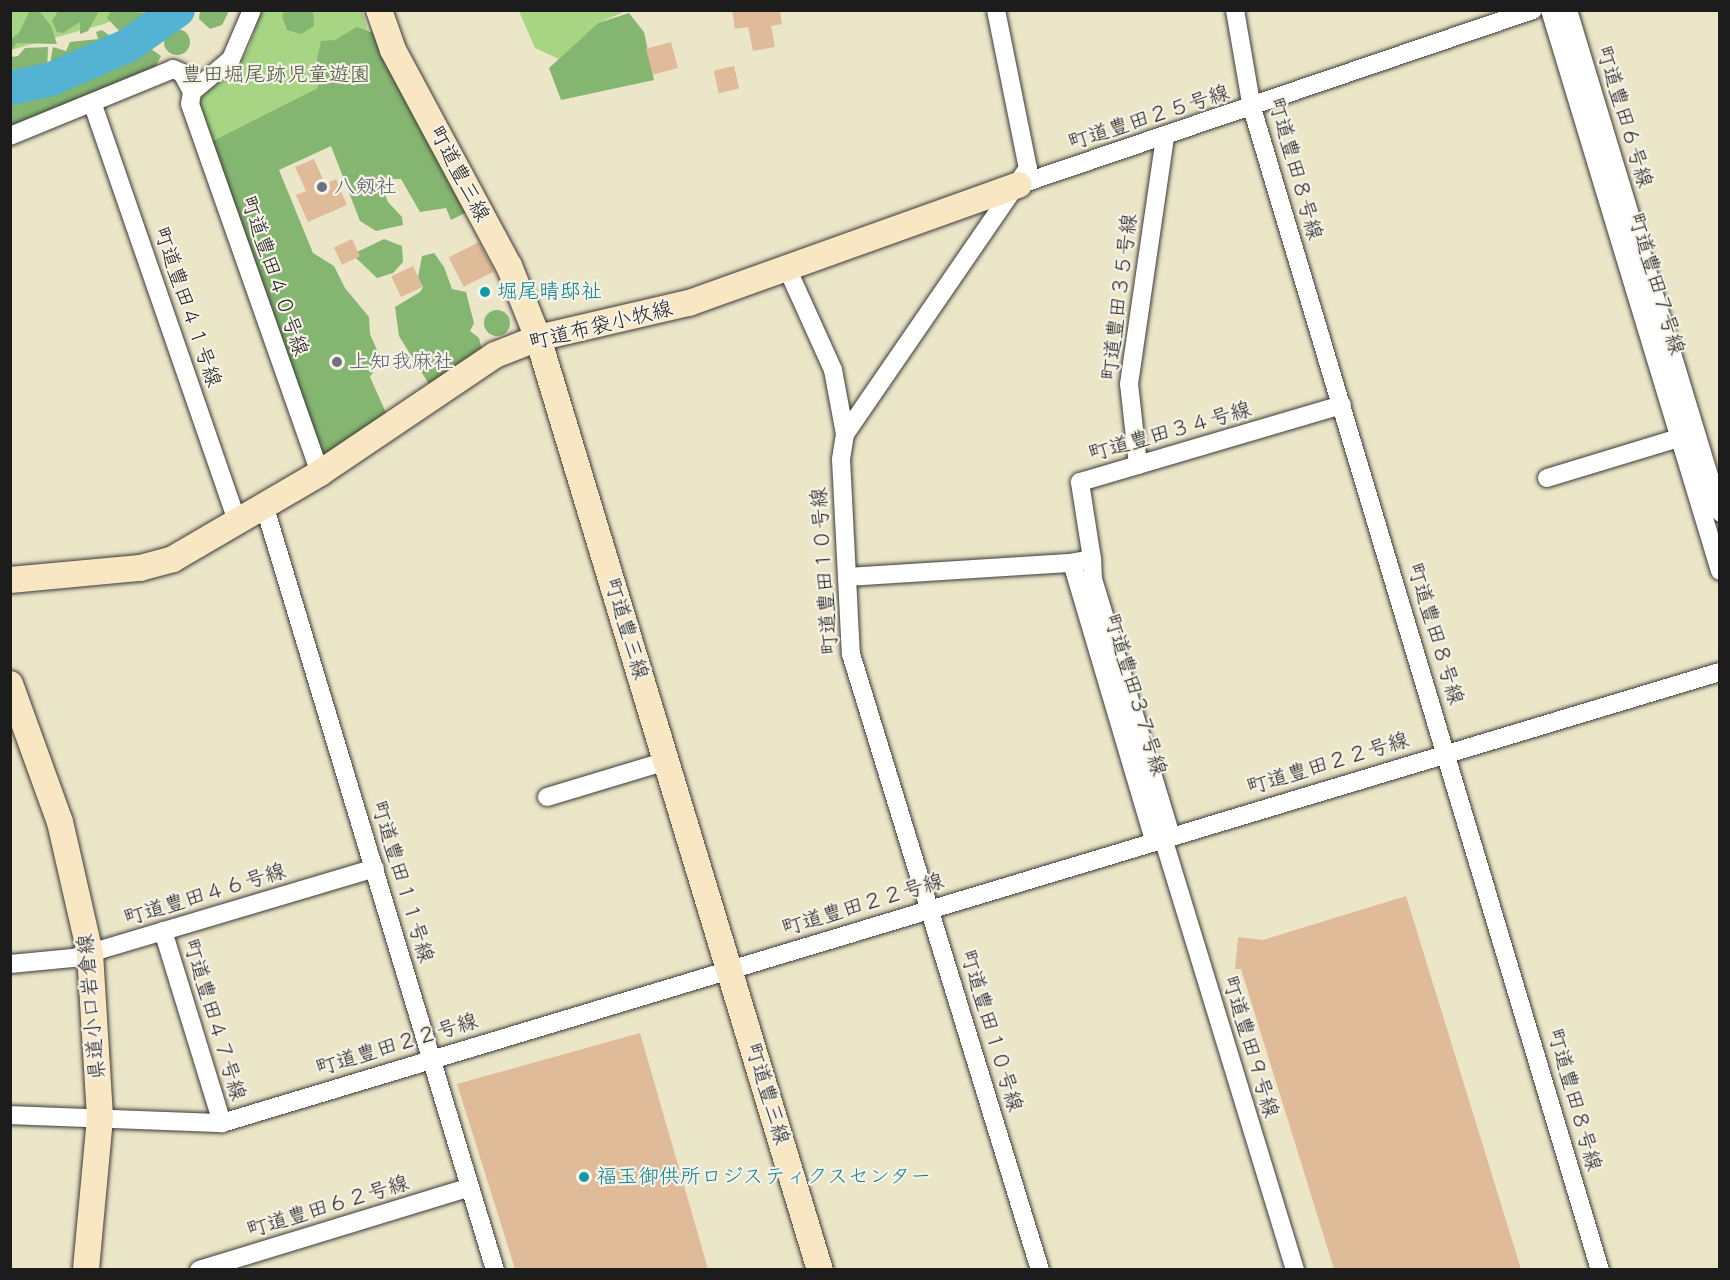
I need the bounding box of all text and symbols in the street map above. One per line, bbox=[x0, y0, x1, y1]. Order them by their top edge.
street label: 町道豊田６号線 bbox=[1590, 43, 1658, 191]
park label: 豊田堀尾跡児童遊園 bbox=[182, 62, 370, 88]
street label: 町道豊田２５号線 bbox=[1065, 80, 1233, 156]
street label: 町道豊田８号線 bbox=[1263, 95, 1327, 243]
street label: 町道豊三線 bbox=[423, 122, 495, 226]
place label: 八剱社 bbox=[334, 174, 397, 200]
marker: 八剱社 bbox=[315, 180, 329, 194]
street label: 町道豊田４０号線 bbox=[235, 192, 313, 360]
street label: 町道豊田７号線 bbox=[1622, 210, 1690, 358]
street label: 町道豊田３５号線 bbox=[1097, 212, 1143, 382]
street label: 町道豊田４１号線 bbox=[148, 223, 226, 391]
place label: 堀尾晴邸祉 bbox=[497, 279, 602, 305]
marker: 堀尾晴邸祉 bbox=[478, 285, 492, 299]
street label: 町道布袋小牧線 bbox=[527, 296, 675, 356]
place label: 上知我麻社 bbox=[349, 349, 454, 375]
marker: 上知我麻社 bbox=[330, 355, 344, 369]
street label: 町道豊田３４号線 bbox=[1086, 397, 1254, 467]
street label: 町道豊田１０号線 bbox=[807, 486, 843, 656]
street label: 町道豊田８号線 bbox=[1401, 560, 1469, 708]
street label: 町道豊三線 bbox=[599, 575, 653, 683]
street label: 町道豊田３７号線 bbox=[1098, 611, 1172, 779]
street label: 町道豊田２２号線 bbox=[1244, 727, 1412, 801]
street label: 町道豊田１１号線 bbox=[365, 798, 439, 966]
street label: 町道豊田４６号線 bbox=[121, 858, 289, 932]
street label: 町道豊田２２号線 bbox=[779, 868, 947, 942]
street label: 県道小口岩倉線 bbox=[73, 933, 111, 1081]
street label: 町道豊田４７号線 bbox=[177, 936, 251, 1104]
street label: 町道豊田１０号線 bbox=[954, 947, 1028, 1115]
street label: 町道豊田９号線 bbox=[1216, 973, 1284, 1121]
street label: 町道豊田２２号線 bbox=[313, 1008, 481, 1082]
street label: 町道豊田８号線 bbox=[1542, 1026, 1606, 1174]
street label: 町道豊三線 bbox=[740, 1040, 794, 1148]
place label: 福玉御供所ロジスティクスセンター bbox=[596, 1164, 932, 1190]
street label: 町道豊田６２号線 bbox=[244, 1170, 412, 1244]
marker: 福玉御供所ロジスティクスセンター bbox=[577, 1170, 591, 1184]

